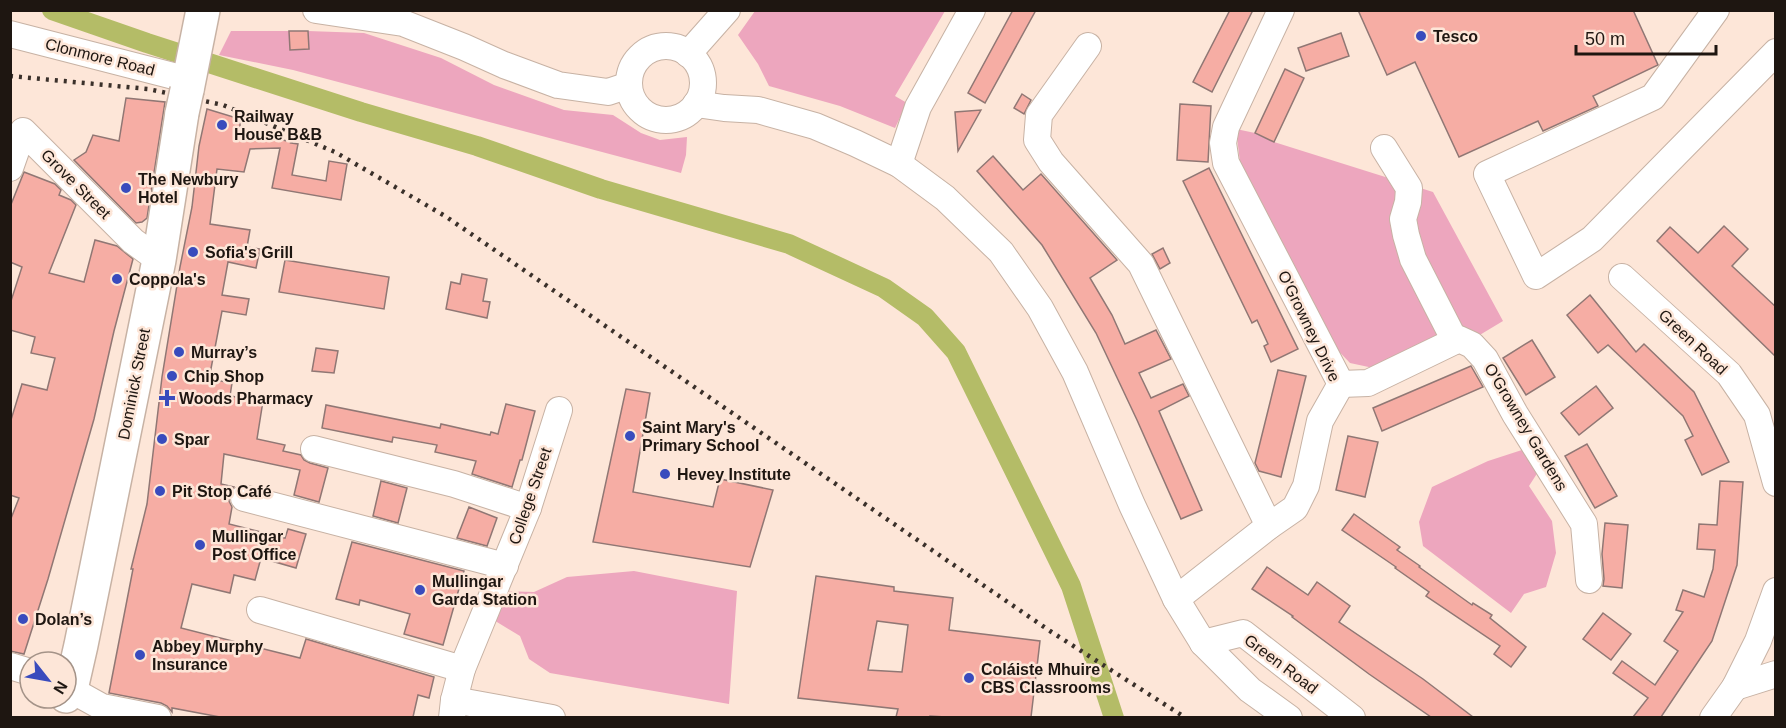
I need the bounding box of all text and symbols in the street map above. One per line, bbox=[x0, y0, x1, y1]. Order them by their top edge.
scale bar bbox=[1576, 18, 1716, 56]
place label: Tesco bbox=[1433, 28, 1478, 45]
marker: Tesco bbox=[1414, 29, 1428, 43]
text: 50 m bbox=[1585, 29, 1625, 49]
street label: Clonmore Road bbox=[44, 35, 156, 79]
place label: Railway House B&B bbox=[234, 108, 322, 143]
marker: Railway House B&B bbox=[215, 118, 229, 132]
street label: Grove Street bbox=[38, 146, 114, 222]
place label: The Newbury Hotel bbox=[138, 171, 239, 206]
marker: The Newbury Hotel bbox=[119, 181, 133, 195]
place label: Sofia's Grill bbox=[205, 244, 293, 261]
marker: Sofia's Grill bbox=[186, 245, 200, 259]
street label: O'Growney Drive bbox=[1275, 268, 1343, 384]
place label: Coppola's bbox=[129, 271, 206, 288]
marker: Coppola's bbox=[110, 272, 124, 286]
street label: Green Road bbox=[1655, 306, 1731, 378]
street label: Dominick Street bbox=[115, 326, 153, 441]
place label: Murray’s bbox=[191, 344, 257, 361]
marker: Murray’s bbox=[172, 345, 186, 359]
street label: O'Growney Gardens bbox=[1481, 360, 1571, 494]
place label: Chip Shop bbox=[184, 368, 264, 385]
marker: Chip Shop bbox=[165, 369, 179, 383]
place label: Woods Pharmacy bbox=[179, 390, 313, 407]
marker: Woods Pharmacy bbox=[160, 391, 174, 405]
place label: Saint Mary's Primary School bbox=[642, 419, 759, 454]
marker: Saint Mary's Primary School bbox=[623, 429, 637, 443]
place label: Spar bbox=[174, 431, 210, 448]
marker: Spar bbox=[155, 432, 169, 446]
street label: College Street bbox=[505, 445, 555, 547]
place label: Hevey Institute bbox=[677, 466, 791, 483]
marker: Hevey Institute bbox=[658, 467, 672, 481]
place label: Pit Stop Café bbox=[172, 483, 272, 500]
marker: Pit Stop Café bbox=[153, 484, 167, 498]
place label: Mullingar Post Office bbox=[212, 528, 297, 563]
marker: Mullingar Post Office bbox=[193, 538, 207, 552]
place label: Mullingar Garda Station bbox=[432, 573, 537, 608]
marker: Mullingar Garda Station bbox=[413, 583, 427, 597]
place label: Dolan’s bbox=[35, 611, 92, 628]
marker: Dolan’s bbox=[16, 612, 30, 626]
street label: Green Road bbox=[1241, 631, 1321, 697]
place label: Abbey Murphy Insurance bbox=[152, 638, 263, 673]
marker: Abbey Murphy Insurance bbox=[133, 648, 147, 662]
north arrow bbox=[18, 650, 78, 710]
place label: Coláiste Mhuire CBS Classrooms bbox=[981, 661, 1111, 696]
marker: Coláiste Mhuire CBS Classrooms bbox=[962, 671, 976, 685]
text: N bbox=[50, 678, 71, 697]

